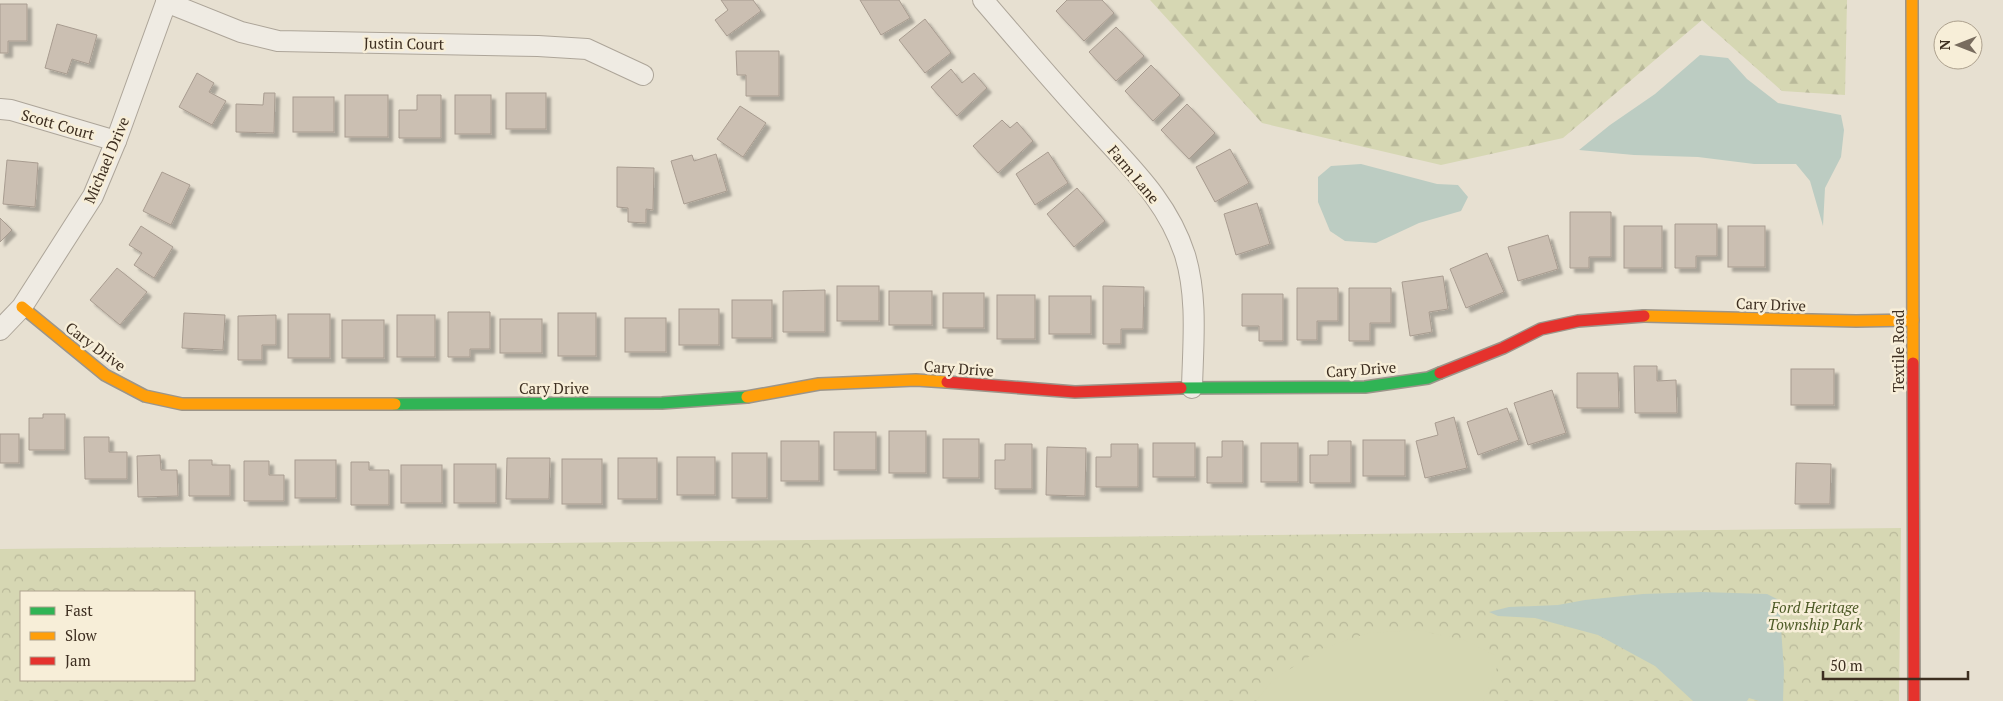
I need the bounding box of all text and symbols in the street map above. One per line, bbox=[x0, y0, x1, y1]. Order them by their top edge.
north arrow bbox=[1933, 20, 1983, 70]
street label: Justin Court bbox=[364, 32, 445, 54]
text: N bbox=[1935, 39, 1954, 50]
street label: Scott Court bbox=[19, 104, 97, 144]
street label: Michael Drive bbox=[79, 114, 133, 206]
street label: Farm Lane bbox=[1104, 141, 1164, 207]
street label: Cary Drive bbox=[1736, 293, 1806, 315]
street label: Textile Road bbox=[1888, 310, 1908, 392]
street label: Cary Drive bbox=[62, 317, 130, 375]
street label: Cary Drive bbox=[923, 356, 995, 380]
street label: Cary Drive bbox=[1325, 357, 1397, 381]
street label: Cary Drive bbox=[519, 378, 589, 398]
legend bbox=[20, 591, 195, 681]
park label: Ford Heritage Township Park bbox=[1768, 597, 1863, 634]
text: Fast bbox=[65, 600, 93, 620]
text: Slow bbox=[65, 625, 98, 645]
scale bar bbox=[1823, 648, 1968, 680]
text: Jam bbox=[65, 650, 91, 670]
text: 50 m bbox=[1830, 655, 1863, 675]

